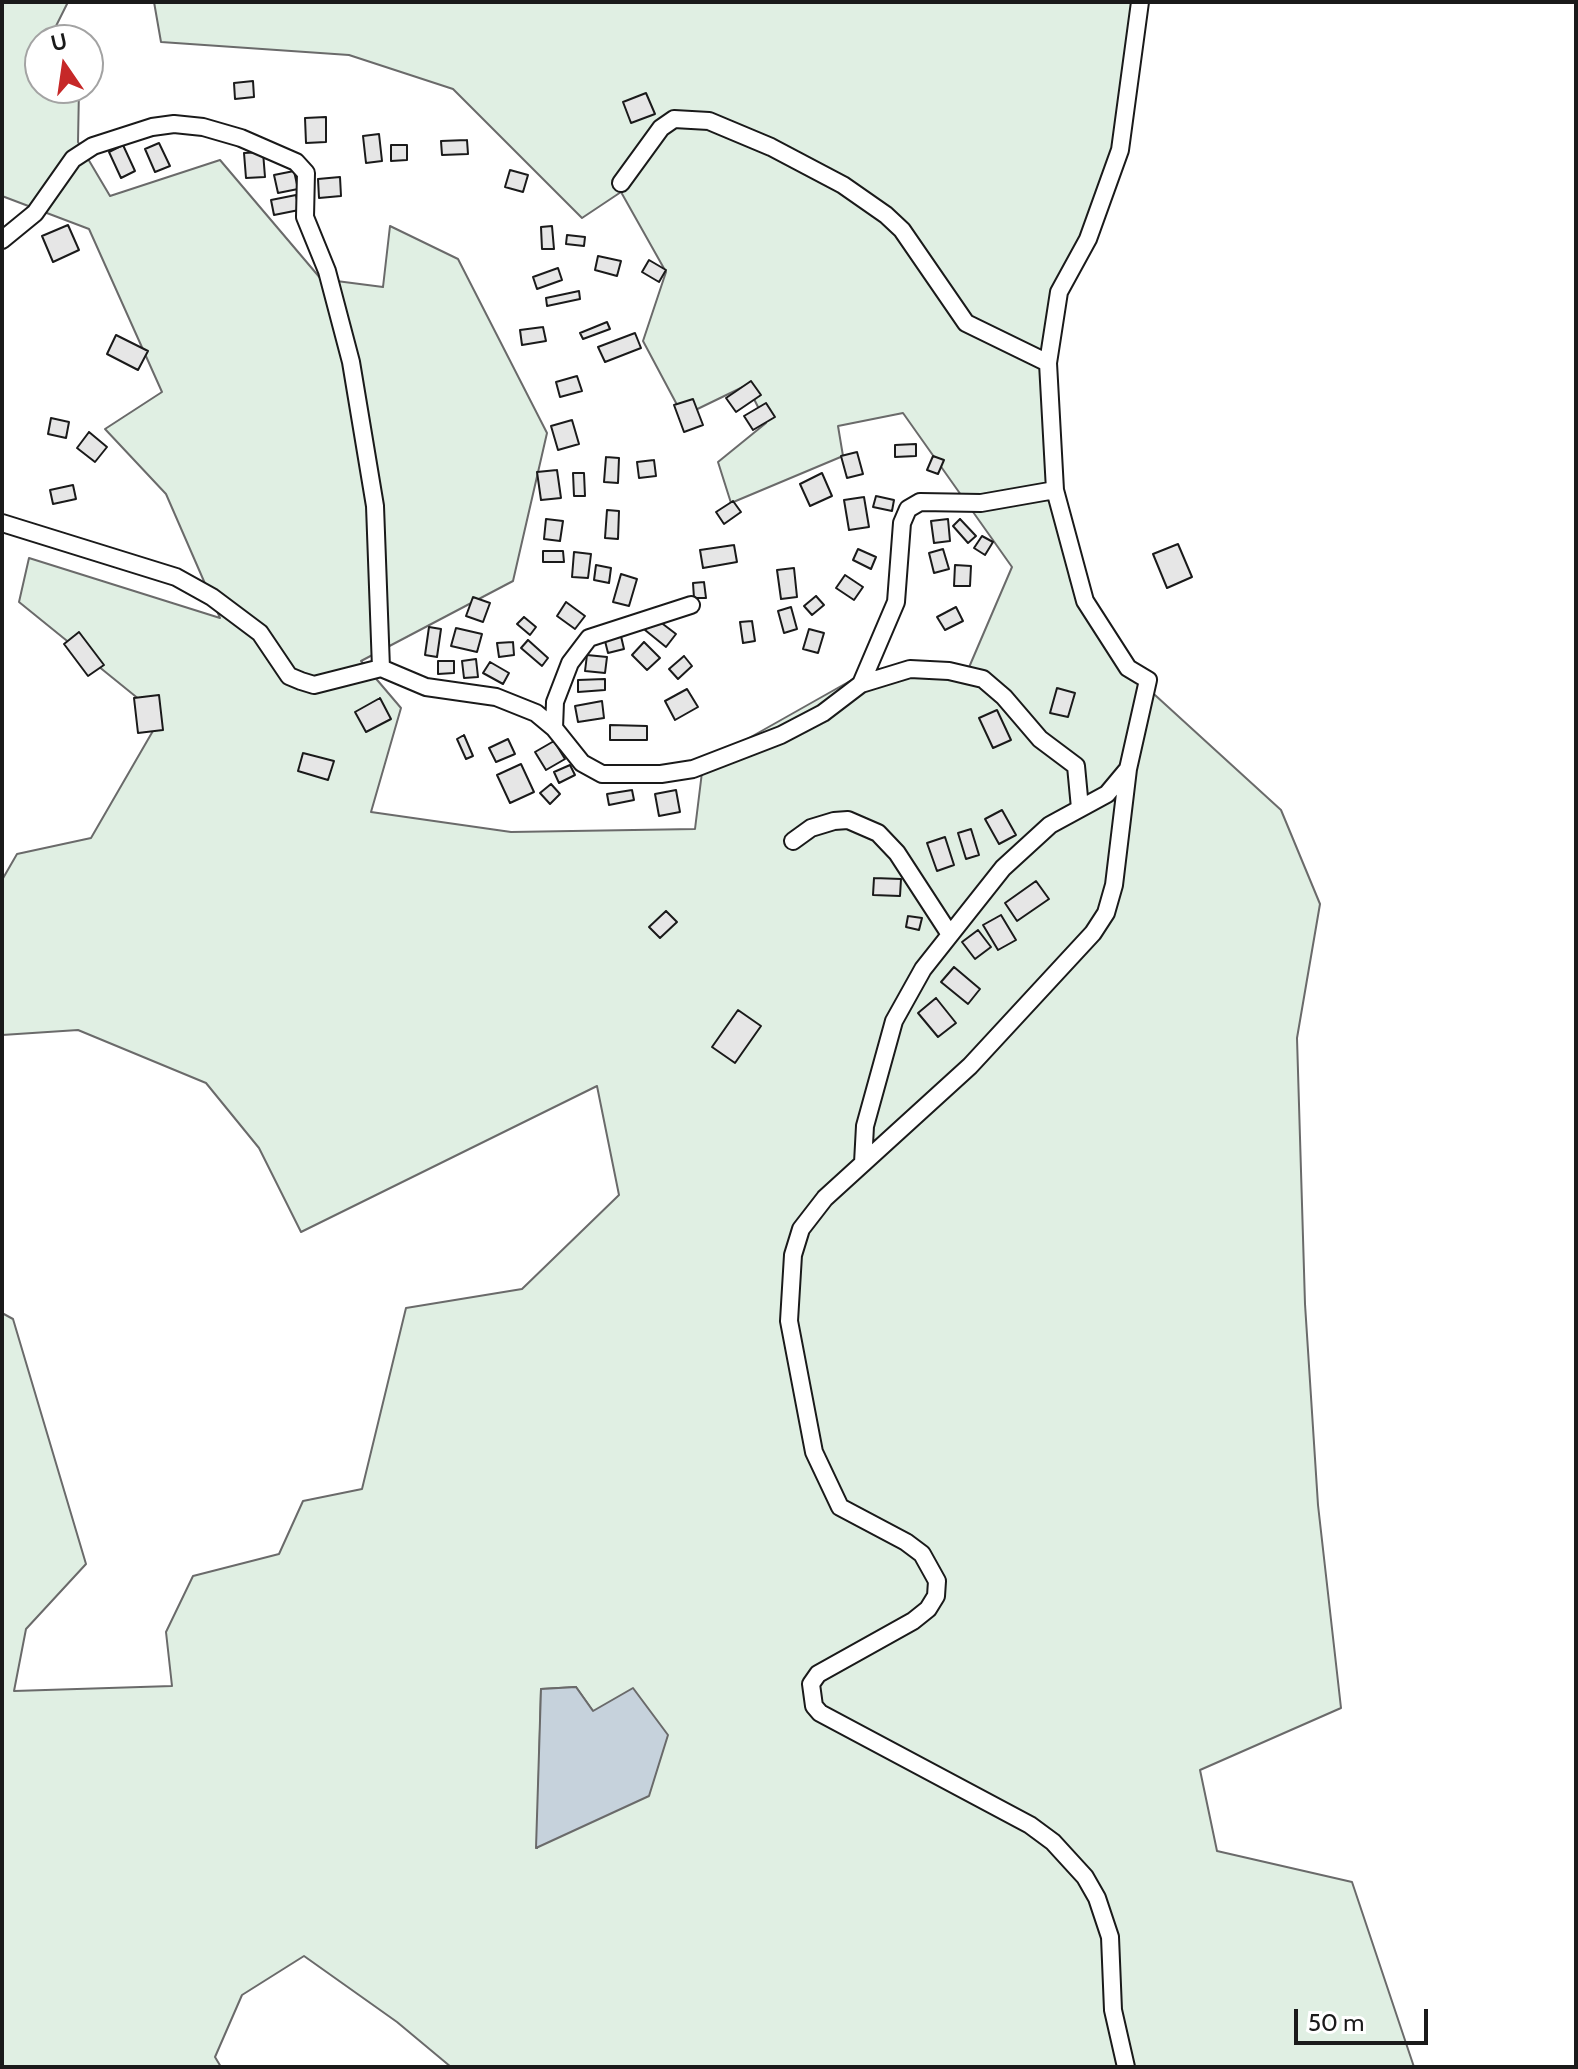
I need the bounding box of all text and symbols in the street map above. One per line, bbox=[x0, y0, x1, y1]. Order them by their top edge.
north arrow bbox=[24, 24, 104, 104]
text: U bbox=[48, 27, 70, 57]
scale bar bbox=[1298, 1993, 1432, 2043]
text: 50 m bbox=[1308, 2008, 1364, 2037]

